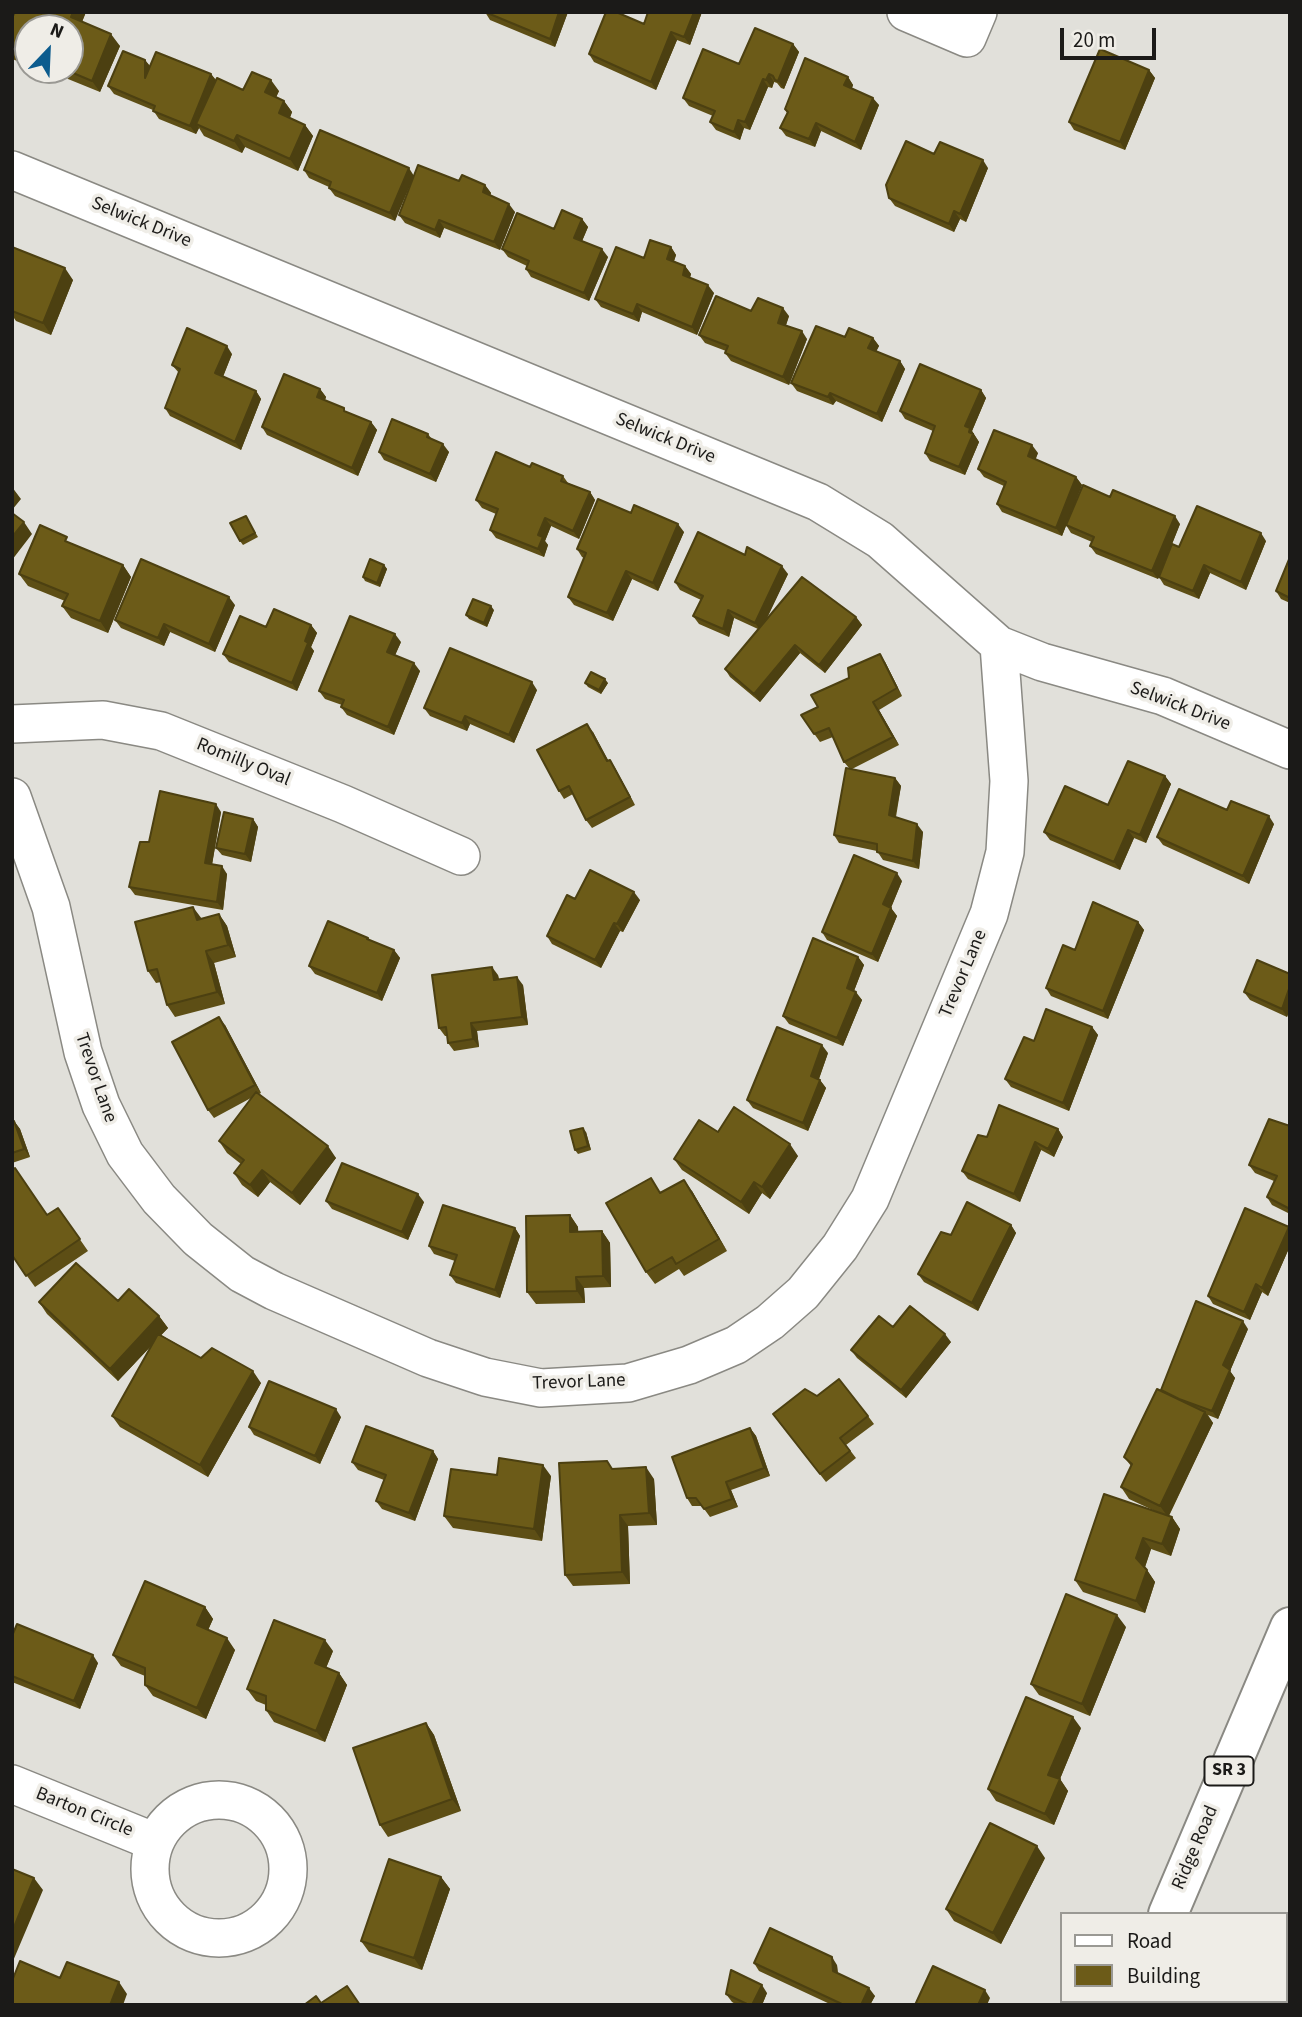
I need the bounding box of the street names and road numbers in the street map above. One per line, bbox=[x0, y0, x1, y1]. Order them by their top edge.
street label: Selwick Drive bbox=[88, 193, 194, 253]
street label: Selwick Drive bbox=[612, 409, 718, 469]
street label: Selwick Drive bbox=[1127, 677, 1233, 737]
street label: Romilly Oval bbox=[193, 734, 293, 792]
street label: Trevor Lane bbox=[935, 927, 993, 1021]
street label: Trevor Lane bbox=[69, 1030, 121, 1126]
street label: Trevor Lane bbox=[532, 1370, 626, 1396]
road number: SR 3 bbox=[1204, 1756, 1254, 1786]
street label: Barton Circle bbox=[32, 1783, 136, 1843]
street label: Ridge Road bbox=[1168, 1802, 1224, 1894]

